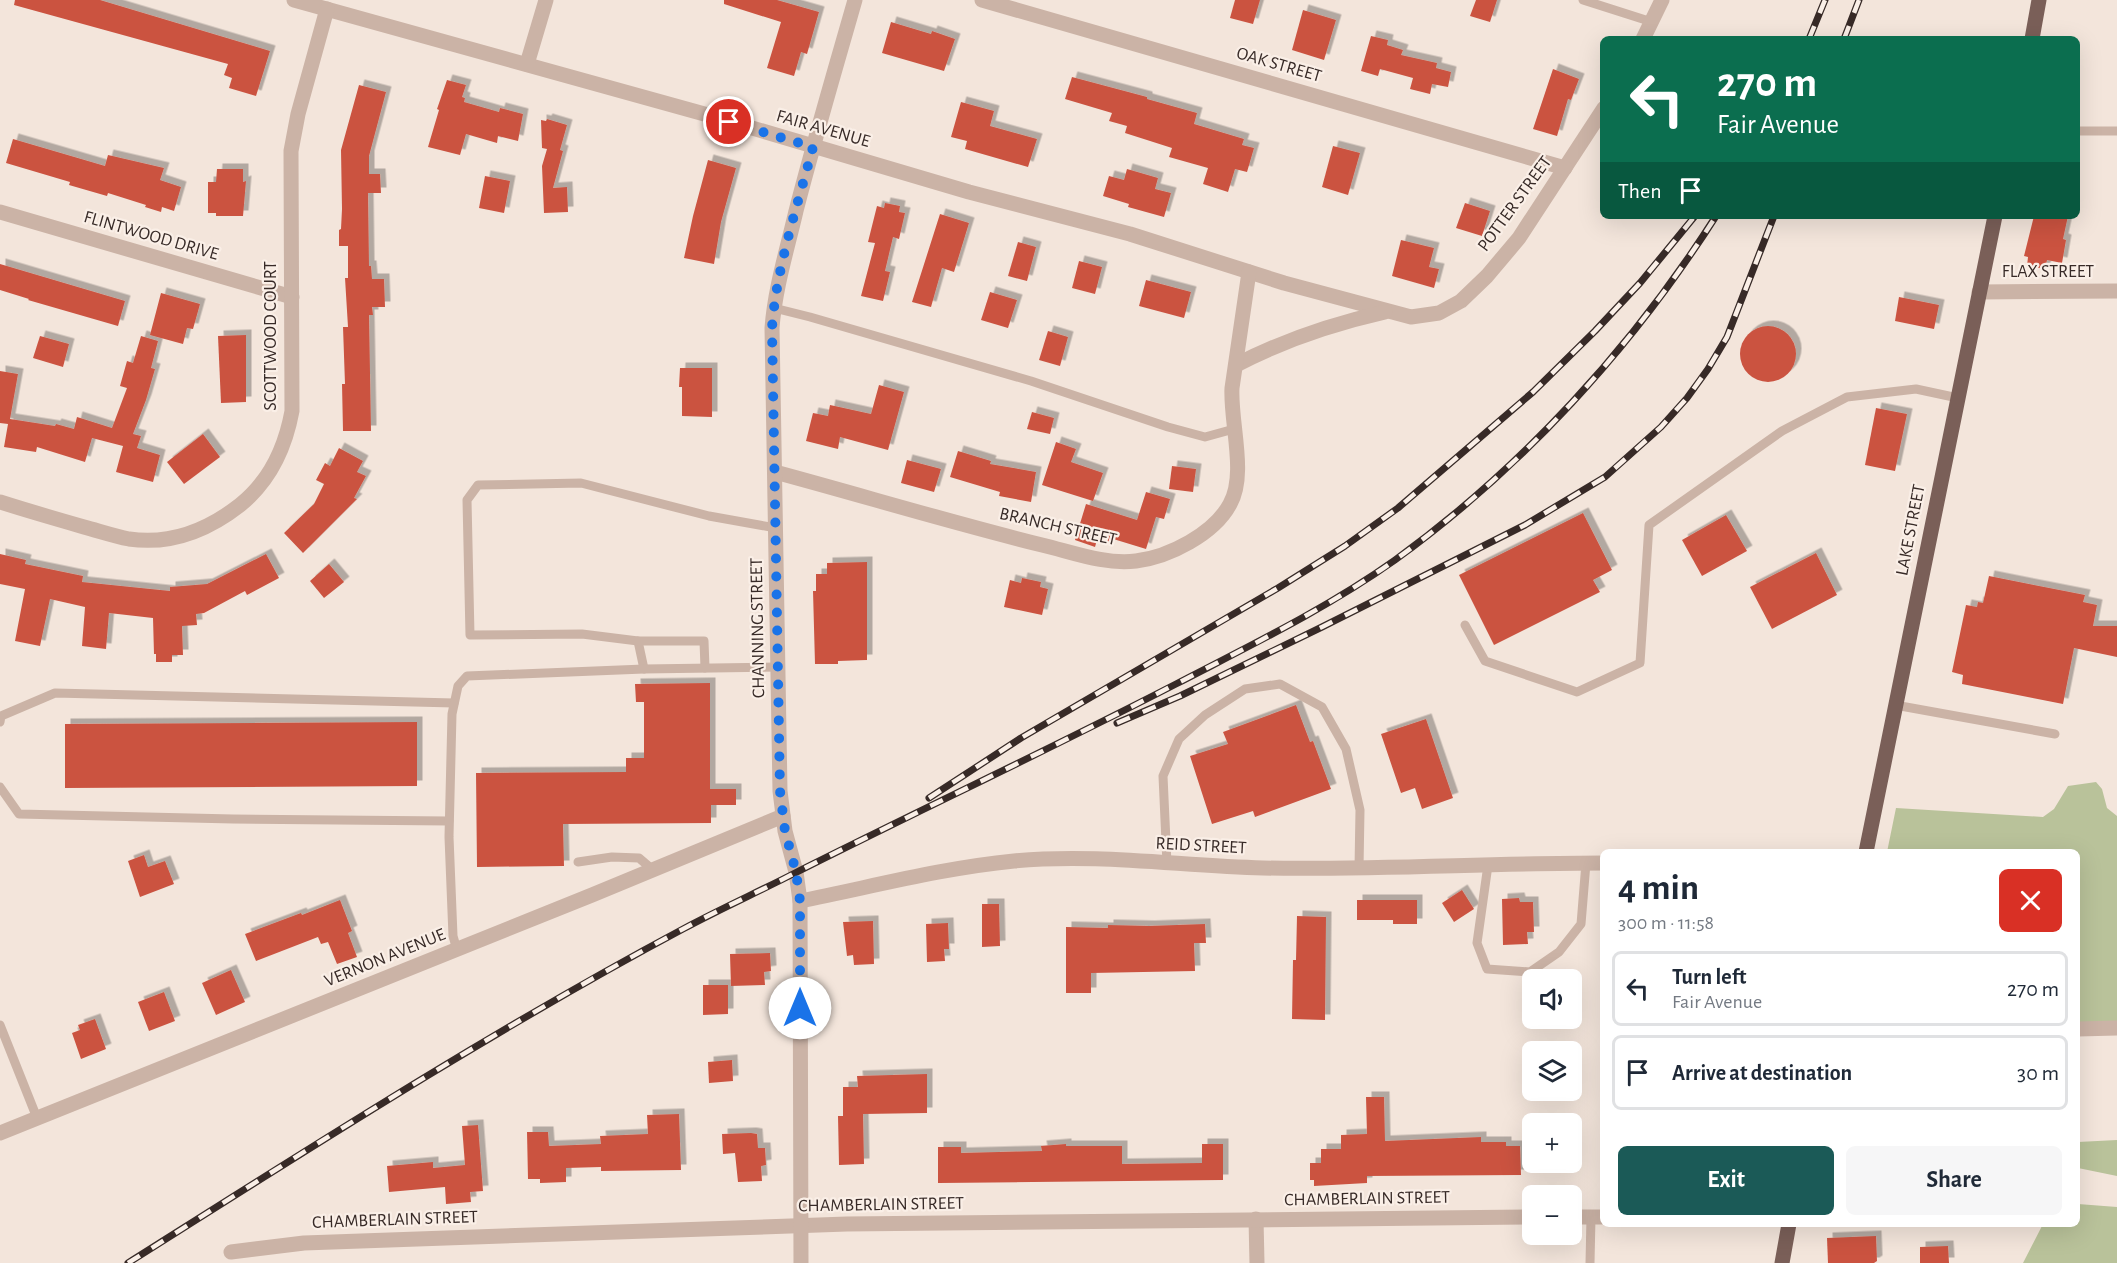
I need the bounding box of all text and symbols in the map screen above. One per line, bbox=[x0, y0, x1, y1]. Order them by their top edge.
street label: OAK STREET bbox=[1234, 44, 1324, 86]
icon: left bbox=[1618, 60, 1696, 138]
text: 270 m bbox=[1717, 62, 1817, 104]
pin bbox=[703, 96, 754, 147]
icon: arrive bbox=[712, 105, 745, 138]
street label: FAIR AVENUE bbox=[774, 107, 872, 151]
text: Fair Avenue bbox=[1717, 111, 1839, 138]
street label: POTTER STREET bbox=[1475, 153, 1555, 255]
icon: arrive bbox=[1674, 174, 1707, 207]
text: Then bbox=[1618, 180, 1662, 202]
street label: FLINTWOOD DRIVE bbox=[82, 208, 221, 264]
street label: SCOTTWOOD COURT bbox=[262, 261, 280, 411]
street label: FLAX STREET bbox=[2002, 263, 2094, 281]
street label: LAKE STREET bbox=[1893, 483, 1929, 577]
street label: BRANCH STREET bbox=[998, 505, 1119, 549]
street label: CHANNING STREET bbox=[748, 557, 768, 698]
street label: REID STREET bbox=[1155, 835, 1247, 857]
button: close bbox=[1999, 869, 2062, 932]
text: 4 min bbox=[1618, 870, 1699, 906]
text: 300 m · 11:58 bbox=[1618, 913, 1714, 933]
street label: VERNON AVENUE bbox=[322, 925, 448, 990]
text: Turn left bbox=[1672, 966, 1746, 988]
map controls bbox=[1522, 969, 1582, 1245]
button: sound bbox=[1522, 969, 1582, 1029]
icon: left bbox=[1621, 972, 1654, 1005]
position arrow bbox=[768, 976, 832, 1040]
text: 270 m bbox=[2007, 978, 2059, 1000]
text: Fair Avenue bbox=[1672, 992, 1762, 1012]
button: layers bbox=[1522, 1041, 1582, 1101]
icon: arrive bbox=[1621, 1056, 1654, 1089]
text: Arrive at destination bbox=[1672, 1062, 1852, 1084]
text: 30 m bbox=[2017, 1062, 2059, 1084]
button: + bbox=[1522, 1113, 1582, 1173]
button: Exit bbox=[1618, 1146, 1834, 1215]
button: Share bbox=[1846, 1146, 2062, 1215]
button: − bbox=[1522, 1185, 1582, 1245]
street label: CHAMBERLAIN STREET bbox=[1284, 1189, 1450, 1209]
street label: CHAMBERLAIN STREET bbox=[798, 1195, 964, 1215]
street label: CHAMBERLAIN STREET bbox=[312, 1208, 478, 1232]

